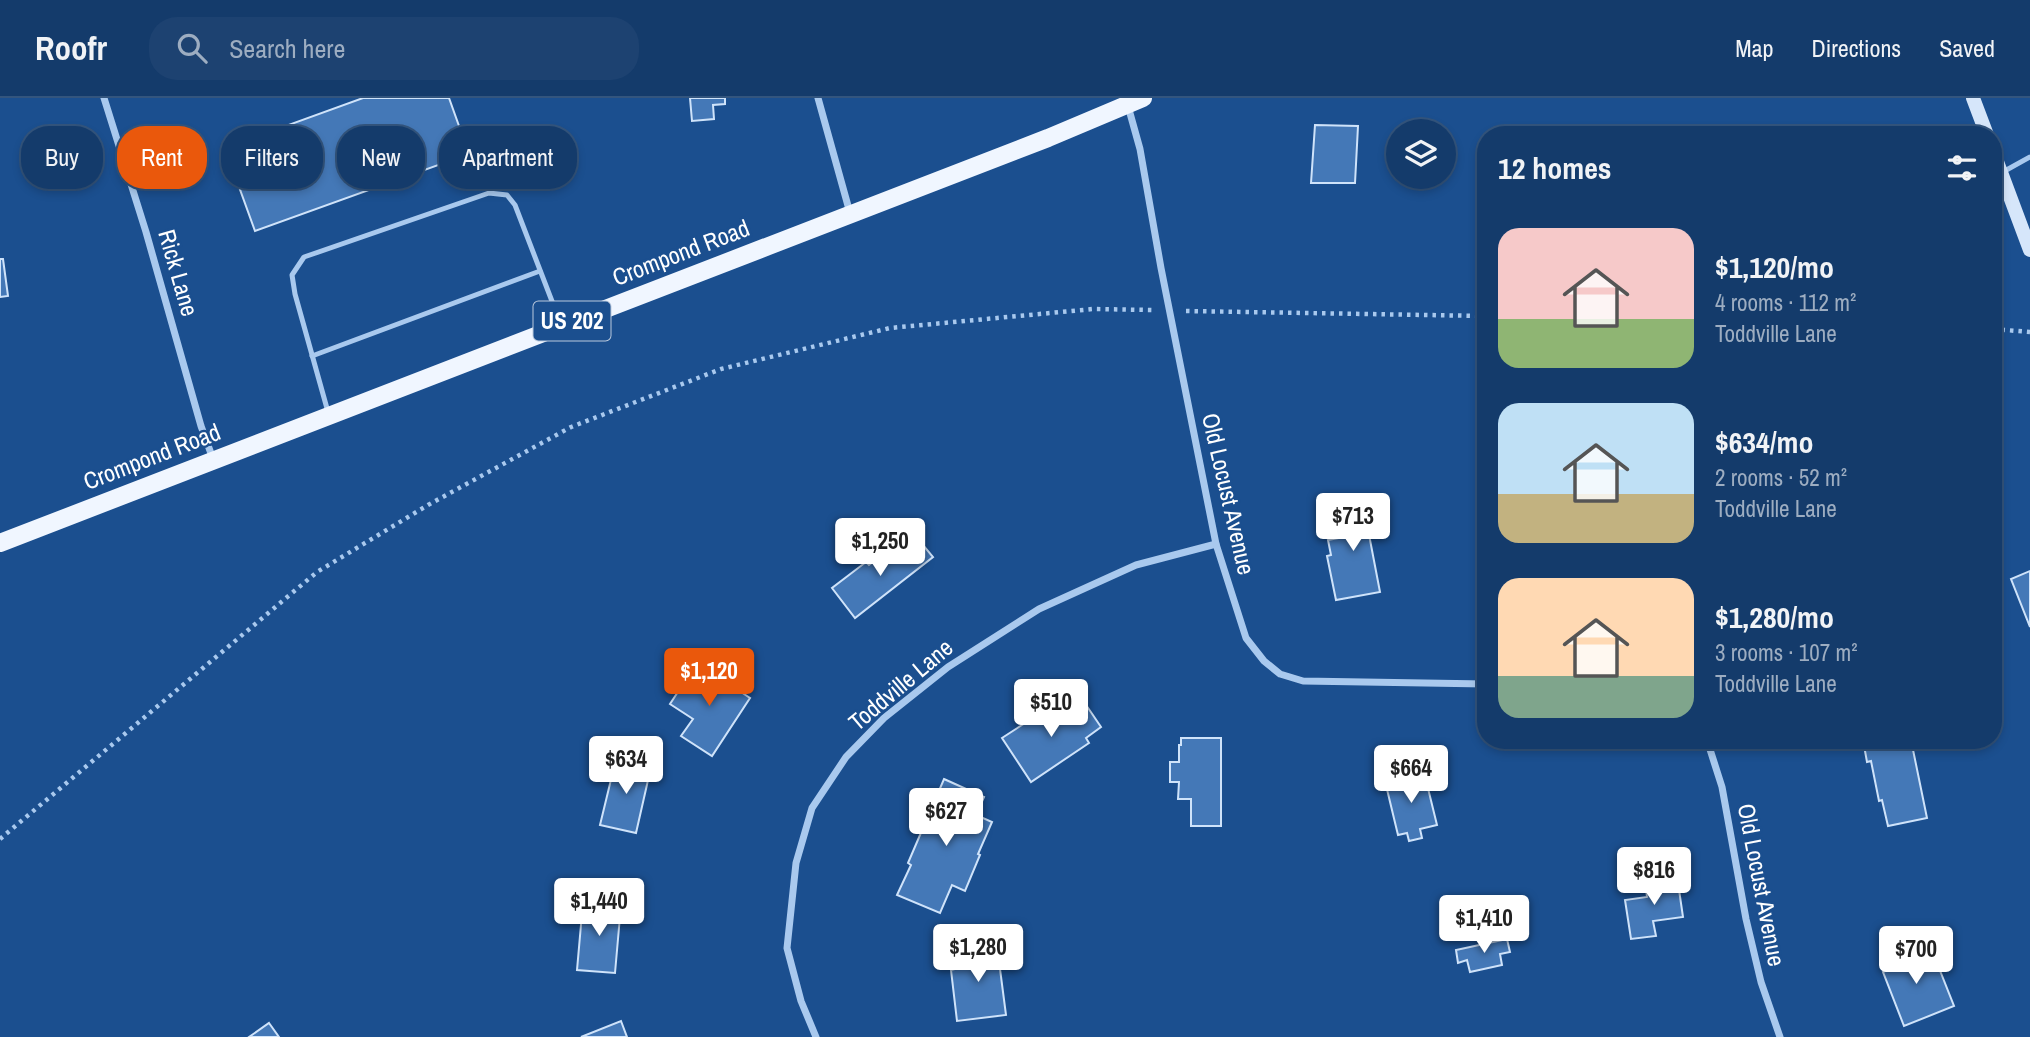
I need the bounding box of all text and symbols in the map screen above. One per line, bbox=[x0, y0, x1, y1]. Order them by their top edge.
search box bbox=[149, 17, 639, 80]
text: Roofr bbox=[35, 26, 107, 70]
icon: search bbox=[173, 29, 211, 67]
text: Search here bbox=[229, 31, 345, 66]
text: Map bbox=[1735, 32, 1773, 64]
text: Directions bbox=[1811, 32, 1901, 64]
text: Saved bbox=[1939, 32, 1995, 64]
map controls bbox=[1386, 119, 1456, 189]
button: layers bbox=[1386, 119, 1456, 189]
chip: Buy bbox=[21, 126, 103, 189]
chip: Rent bbox=[117, 126, 207, 189]
chip: Filters bbox=[221, 126, 323, 189]
chip: New bbox=[337, 126, 425, 189]
chip: Apartment bbox=[439, 126, 577, 189]
text: 12 homes bbox=[1498, 148, 1612, 188]
icon: filters bbox=[1943, 149, 1981, 187]
street label: Crompond Road bbox=[608, 211, 754, 293]
street label: Rick Lane bbox=[151, 226, 207, 320]
text: $1,120/mo bbox=[1715, 247, 1834, 287]
icon: home bbox=[1554, 256, 1638, 340]
text: 4 rooms · 112 m² bbox=[1715, 287, 1856, 318]
road number: US 202 bbox=[534, 302, 610, 341]
text: Toddville Lane bbox=[1715, 318, 1837, 349]
street label: Old Locust Avenue bbox=[1195, 410, 1263, 578]
street label: Crompond Road bbox=[79, 415, 225, 497]
text: $634/mo bbox=[1715, 422, 1813, 462]
icon: home bbox=[1554, 431, 1638, 515]
text: 2 rooms · 52 m² bbox=[1715, 462, 1847, 493]
text: Toddville Lane bbox=[1715, 493, 1837, 524]
pin: $713 bbox=[1312, 494, 1394, 553]
text: $713 bbox=[1332, 500, 1374, 531]
pin: $1,250 bbox=[823, 518, 937, 578]
text: $1,250 bbox=[851, 525, 909, 556]
text: $1,280/mo bbox=[1715, 597, 1834, 637]
icon: home bbox=[1554, 606, 1638, 690]
street label: Toddville Lane bbox=[841, 631, 959, 737]
text: 3 rooms · 107 m² bbox=[1715, 637, 1858, 668]
pin: $1,120 bbox=[652, 648, 766, 708]
text: $1,120 bbox=[680, 655, 738, 686]
text: Toddville Lane bbox=[1715, 668, 1837, 699]
pin: $510 bbox=[1010, 680, 1092, 739]
text: $510 bbox=[1030, 686, 1072, 717]
pin: $634 bbox=[585, 736, 667, 796]
text: $634 bbox=[605, 743, 647, 774]
pin: $664 bbox=[1370, 746, 1452, 805]
text: $664 bbox=[1390, 752, 1432, 783]
pin: $627 bbox=[905, 788, 987, 848]
text: $627 bbox=[925, 795, 967, 826]
street label: Old Locust Avenue bbox=[1731, 801, 1793, 969]
pin: $816 bbox=[1613, 848, 1695, 907]
text: $816 bbox=[1633, 854, 1675, 885]
pin: $1,440 bbox=[542, 878, 656, 938]
text: $1,440 bbox=[570, 885, 628, 916]
pin: $1,410 bbox=[1427, 896, 1541, 955]
text: $1,410 bbox=[1455, 902, 1513, 933]
pin: $1,280 bbox=[921, 924, 1035, 984]
pin: $700 bbox=[1875, 926, 1957, 986]
text: $1,280 bbox=[949, 931, 1007, 962]
text: $700 bbox=[1895, 933, 1937, 964]

